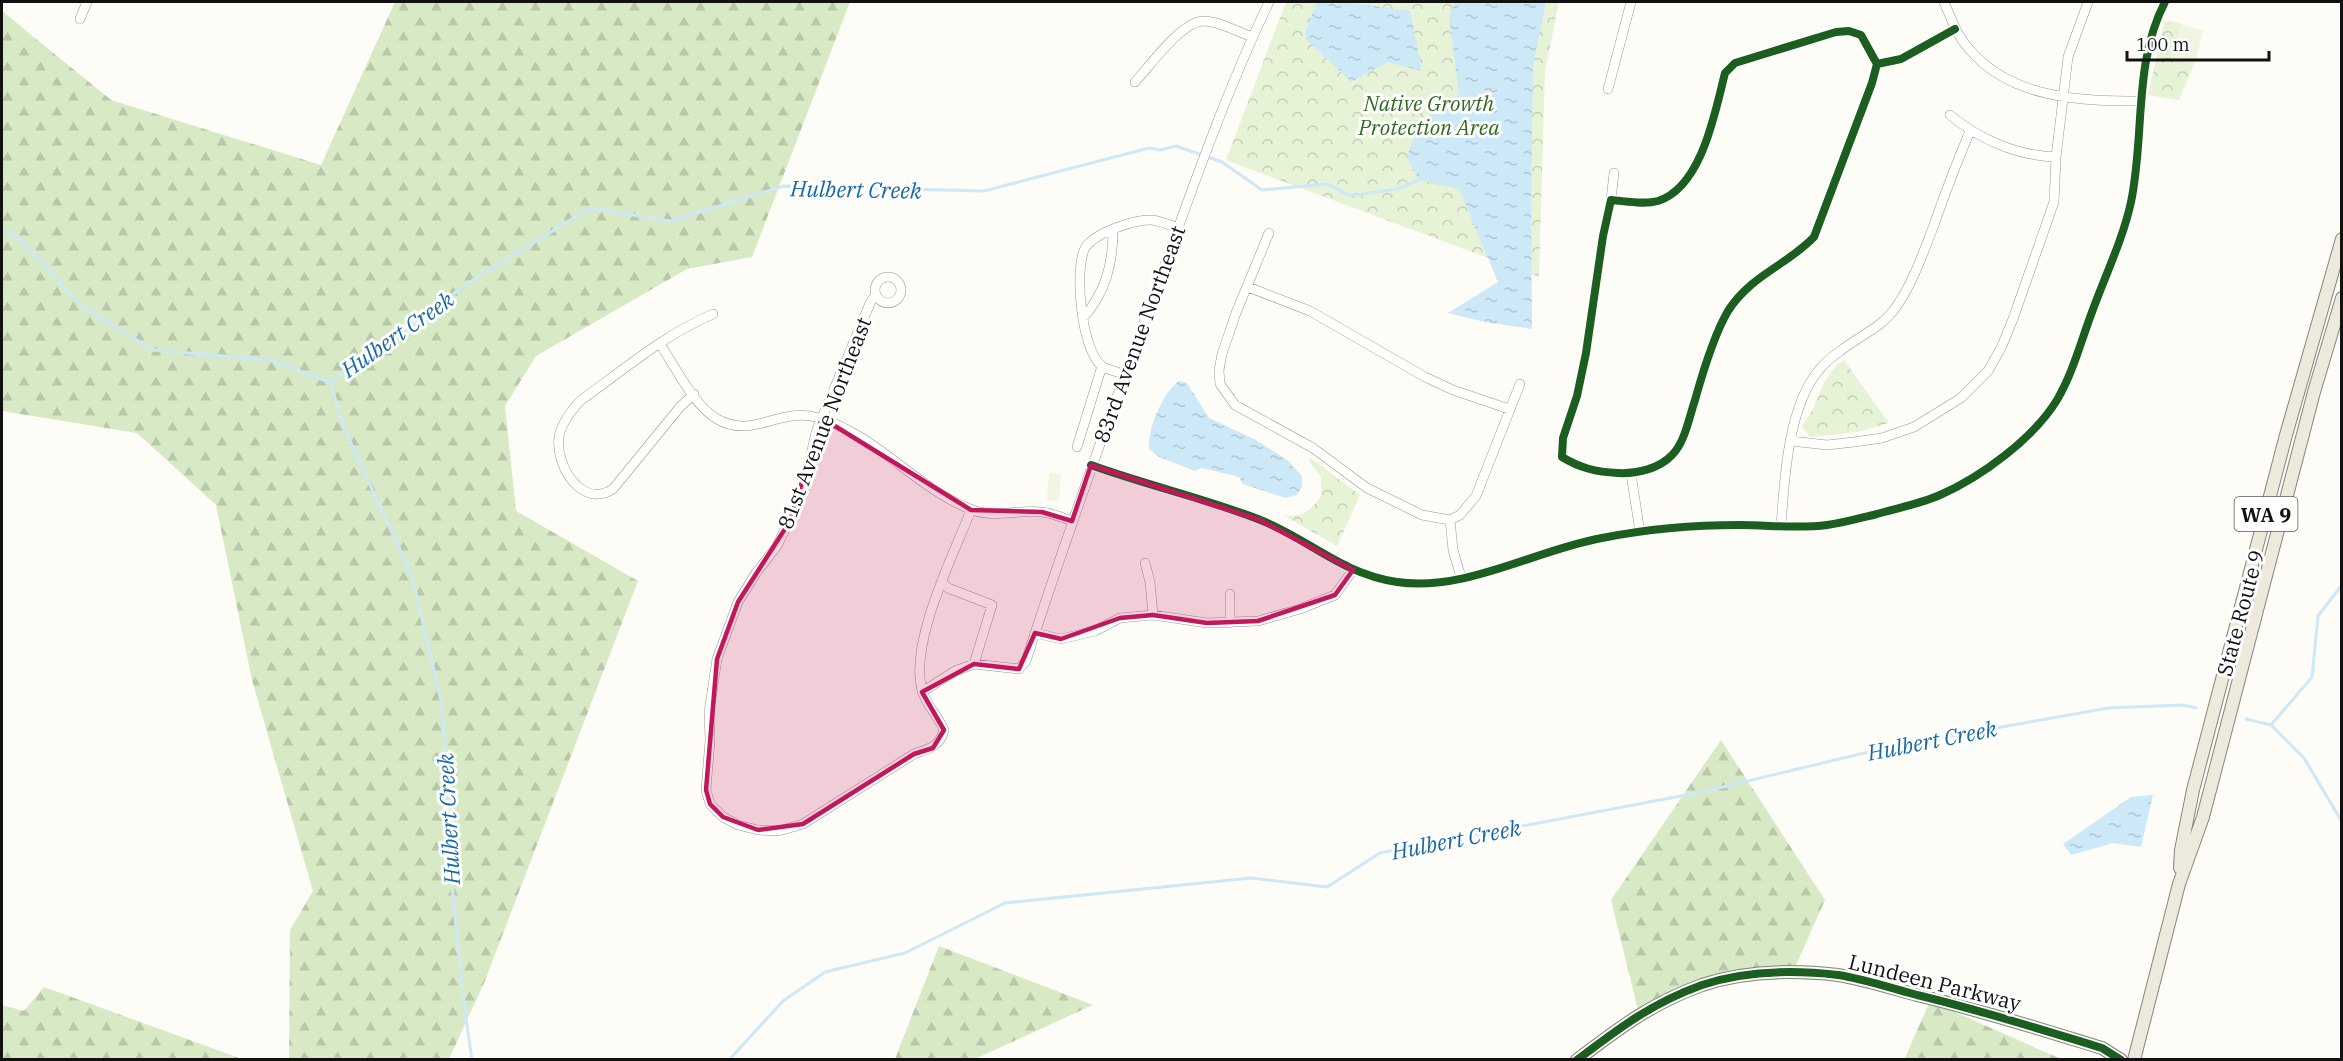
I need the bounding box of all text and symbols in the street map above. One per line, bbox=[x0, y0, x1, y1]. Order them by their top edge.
scale bar bbox=[2127, 24, 2270, 62]
text: 100 m bbox=[2136, 33, 2190, 56]
park label: Native Growth Protection Area bbox=[1357, 89, 1500, 141]
water label: Hulbert Creek bbox=[789, 173, 922, 205]
street label: 83rd Avenue Northeast bbox=[1087, 221, 1191, 447]
water label: Hulbert Creek bbox=[334, 284, 459, 384]
street label: 81st Avenue Northeast bbox=[771, 313, 877, 533]
road number: WA 9 bbox=[2234, 497, 2298, 531]
street label: State Route 9 bbox=[2210, 547, 2270, 679]
water label: Hulbert Creek bbox=[1864, 713, 1999, 767]
water label: Hulbert Creek bbox=[430, 752, 466, 886]
water label: Hulbert Creek bbox=[1388, 812, 1523, 866]
street label: Lundeen Parkway bbox=[1846, 947, 2025, 1017]

